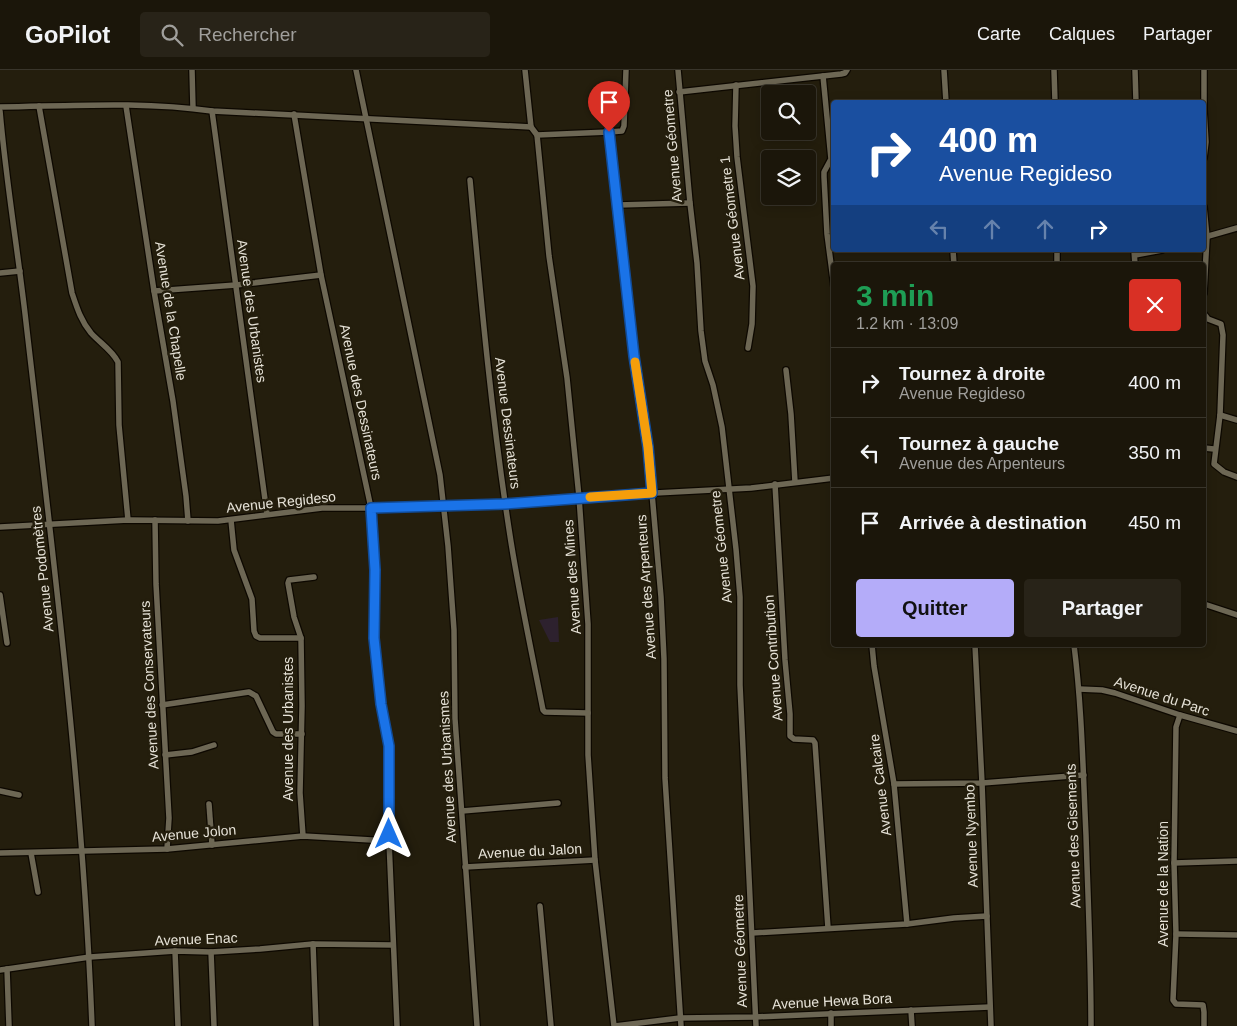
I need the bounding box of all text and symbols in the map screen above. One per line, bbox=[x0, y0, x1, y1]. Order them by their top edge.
search box bbox=[140, 12, 490, 57]
text: GoPilot bbox=[25, 21, 110, 48]
icon: search bbox=[158, 21, 186, 49]
text: Rechercher bbox=[198, 24, 297, 45]
text: Carte bbox=[977, 24, 1021, 44]
text: Calques bbox=[1049, 24, 1115, 44]
text: Partager bbox=[1143, 24, 1212, 44]
pin bbox=[588, 81, 630, 132]
map controls bbox=[761, 85, 816, 205]
button: search bbox=[761, 85, 816, 140]
icon: arrive bbox=[595, 88, 623, 116]
street label: Avenue Géometre bbox=[659, 89, 685, 203]
icon: right bbox=[856, 120, 921, 185]
text: 400 m bbox=[939, 120, 1038, 159]
button: layers bbox=[761, 150, 816, 205]
street label: Avenue Géometre 1 bbox=[716, 155, 748, 281]
text: Avenue Regideso bbox=[939, 161, 1112, 186]
icon: left bbox=[925, 215, 953, 243]
icon: ahead bbox=[978, 215, 1006, 243]
icon: ahead bbox=[1031, 215, 1059, 243]
icon: right bbox=[1084, 215, 1112, 243]
street label: Avenue des Urbanistes bbox=[234, 238, 270, 384]
street label: Avenue de la Chapelle bbox=[152, 240, 190, 382]
text: 3 min bbox=[856, 279, 934, 312]
button: close bbox=[1129, 279, 1181, 331]
text: 1.2 km · 13:09 bbox=[856, 315, 958, 332]
street label: Avenue des Dessinateurs bbox=[337, 322, 385, 482]
street label: Avenue Dessinateurs bbox=[492, 356, 524, 490]
text: Tournez à droite bbox=[899, 363, 1045, 384]
icon: right bbox=[856, 369, 884, 397]
text: 400 m bbox=[1128, 372, 1181, 393]
text: Avenue Regideso bbox=[899, 385, 1025, 402]
text: Tournez à gauche bbox=[899, 433, 1059, 454]
icon: left bbox=[856, 439, 884, 467]
text: 350 m bbox=[1128, 442, 1181, 463]
text: Avenue des Arpenteurs bbox=[899, 455, 1065, 472]
street label: Avenue Regideso bbox=[225, 488, 337, 516]
street label: Avenue Géometre bbox=[707, 490, 735, 604]
street label: Avenue Podomètres bbox=[27, 505, 57, 633]
icon: arrive bbox=[856, 509, 884, 537]
text: Arrivée à destination bbox=[899, 512, 1087, 533]
text: 450 m bbox=[1128, 512, 1181, 533]
street label: Avenue des Arpenteurs bbox=[633, 514, 659, 660]
street label: Avenue des Mines bbox=[560, 519, 584, 635]
button: Quitter bbox=[856, 579, 1014, 637]
button: Partager bbox=[1024, 579, 1181, 637]
street label: Avenue Contribution bbox=[761, 594, 785, 722]
street label: Avenue des Conservateurs bbox=[137, 600, 161, 770]
street label: Avenue des Urbanistes bbox=[280, 657, 296, 801]
street label: Avenue du Parc bbox=[1112, 673, 1212, 719]
street label: Avenue des Urbanismes bbox=[435, 691, 459, 843]
street label: Avenue Calcaire bbox=[866, 733, 894, 837]
street label: Avenue des Gisements bbox=[1062, 764, 1084, 908]
street label: Avenue Nyembo bbox=[961, 784, 981, 888]
position arrow bbox=[362, 807, 414, 859]
street label: Avenue Jolon bbox=[151, 821, 237, 845]
street label: Avenue de la Nation bbox=[1155, 821, 1171, 947]
street label: Avenue du Jalon bbox=[478, 840, 582, 862]
street label: Avenue Géometre bbox=[730, 894, 750, 1008]
street label: Avenue Enac bbox=[154, 930, 238, 948]
street label: Avenue Hewa Bora bbox=[771, 990, 893, 1012]

